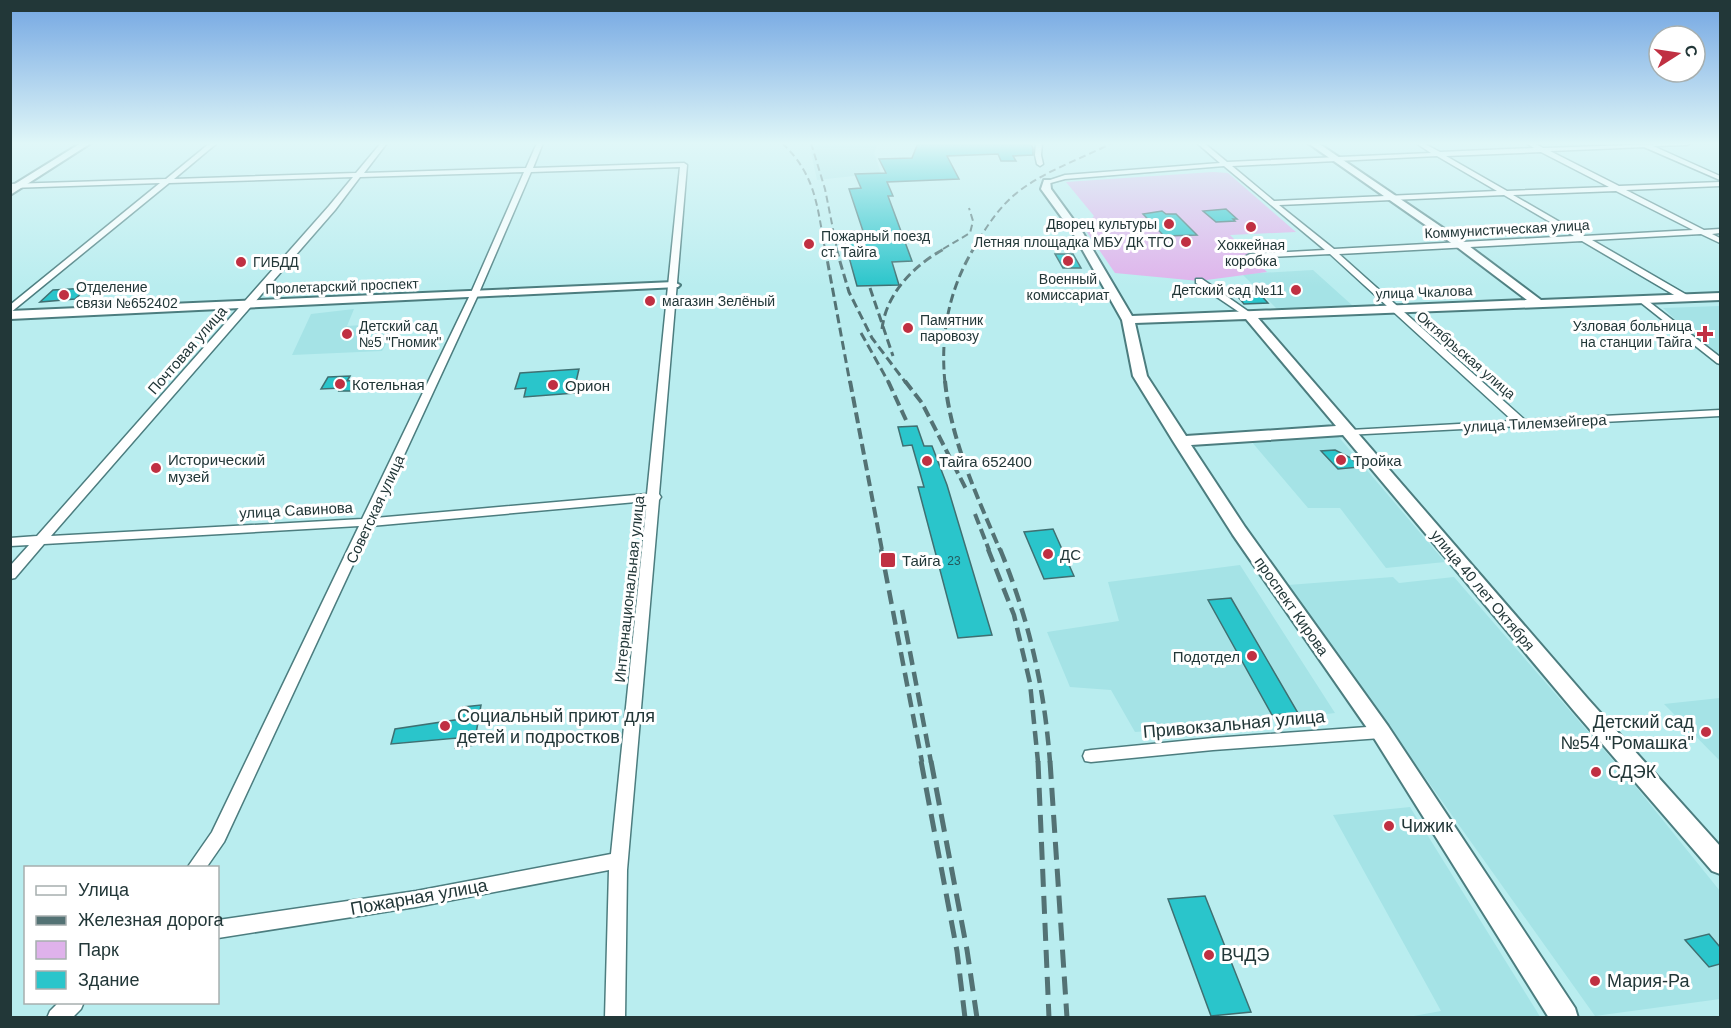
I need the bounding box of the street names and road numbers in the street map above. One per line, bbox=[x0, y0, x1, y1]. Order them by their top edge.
street label: Коммунистическая улица bbox=[1424, 217, 1590, 241]
street label: Пролетарский проспект bbox=[265, 275, 420, 297]
street label: улица Чкалова bbox=[1375, 282, 1473, 302]
street label: Почтовая улица bbox=[144, 302, 230, 398]
street label: Октябрьская улица bbox=[1413, 308, 1519, 402]
street label: улица Тилемзейгера bbox=[1463, 411, 1608, 435]
street label: Советская улица bbox=[342, 451, 408, 566]
street label: Интернациональная улица bbox=[611, 494, 647, 683]
street label: улица Савинова bbox=[239, 498, 354, 521]
street label: улица 40 лет Октября bbox=[1428, 526, 1538, 654]
street label: проспект Кирова bbox=[1252, 553, 1333, 659]
street label: Привокзальная улица bbox=[1142, 706, 1327, 742]
street label: Пожарная улица bbox=[349, 875, 490, 919]

